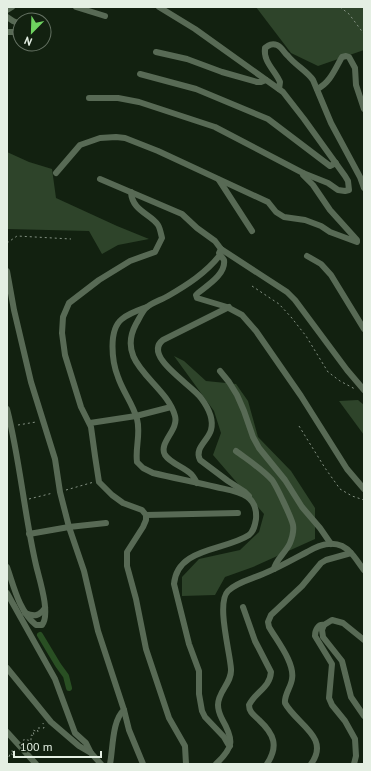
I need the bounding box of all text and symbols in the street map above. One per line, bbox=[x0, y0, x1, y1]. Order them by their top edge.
north arrow bbox=[12, 12, 52, 52]
text: N bbox=[22, 33, 34, 49]
scale bar bbox=[14, 733, 101, 759]
text: 100 m bbox=[20, 739, 53, 754]

